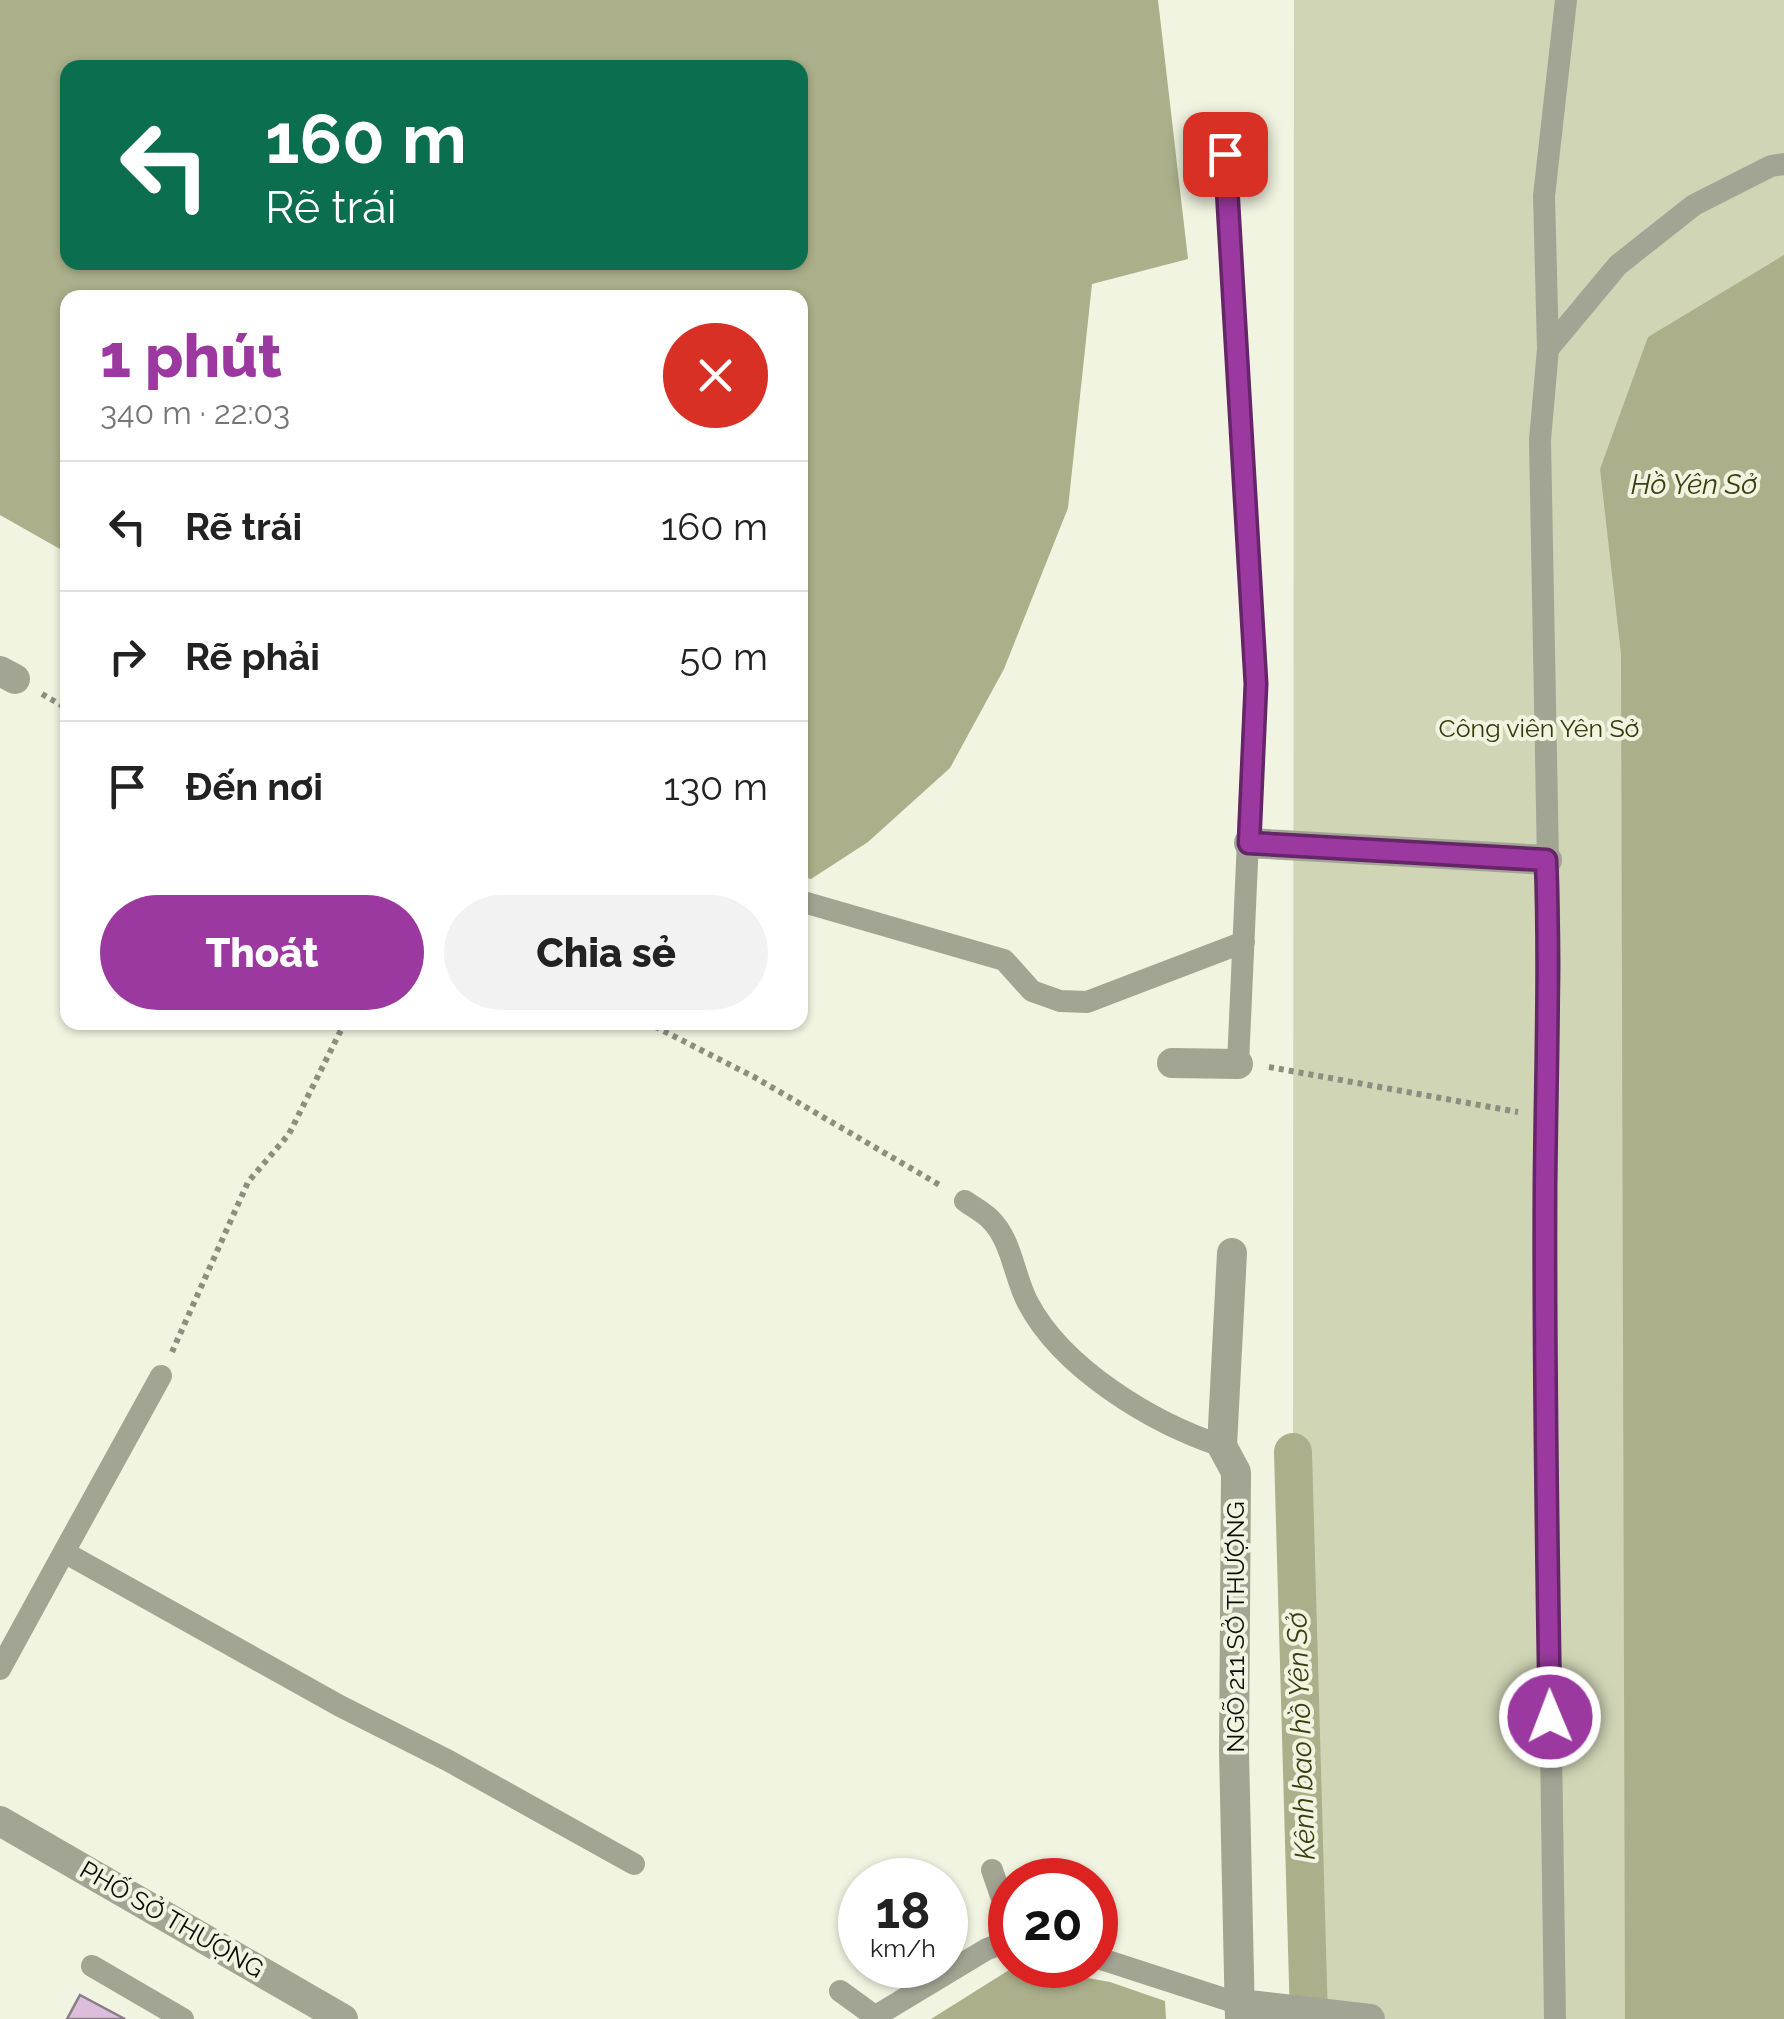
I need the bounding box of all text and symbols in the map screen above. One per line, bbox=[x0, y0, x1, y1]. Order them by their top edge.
text: 160 m bbox=[265, 97, 467, 179]
icon: left bbox=[100, 100, 230, 230]
pin bbox=[1183, 112, 1268, 197]
icon: arrive bbox=[1198, 127, 1253, 182]
text: Rẽ trái bbox=[265, 181, 397, 234]
text: 1 phút bbox=[100, 321, 282, 391]
button: close bbox=[663, 323, 768, 428]
text: 340 m · 22:03 bbox=[100, 394, 290, 431]
water label: Hồ Yên Sở bbox=[1631, 468, 1757, 501]
icon: left bbox=[100, 499, 155, 554]
text: Rẽ trái bbox=[185, 504, 302, 549]
text: 160 m bbox=[661, 504, 768, 549]
icon: right bbox=[100, 629, 155, 684]
text: Rẽ phải bbox=[185, 634, 320, 679]
text: 50 m bbox=[679, 634, 768, 679]
park label: Công viên Yên Sở bbox=[1439, 713, 1639, 743]
icon: arrive bbox=[100, 759, 155, 814]
text: Đến nơi bbox=[185, 764, 323, 809]
text: 130 m bbox=[664, 764, 768, 809]
button: Thoát bbox=[100, 895, 424, 1010]
button: Chia sẻ bbox=[444, 895, 768, 1010]
street label: NGÕ 211 SỞ THƯỢNG bbox=[1220, 1501, 1250, 1753]
water label: Kênh bao hồ Yên Sở bbox=[1280, 1611, 1322, 1861]
position arrow bbox=[1498, 1665, 1602, 1769]
street label: PHỐ SỞ THƯỢNG bbox=[75, 1854, 269, 1984]
speed limit sign: 20 bbox=[988, 1858, 1118, 1988]
text: 18 bbox=[876, 1881, 930, 1940]
text: km/h bbox=[870, 1933, 936, 1963]

